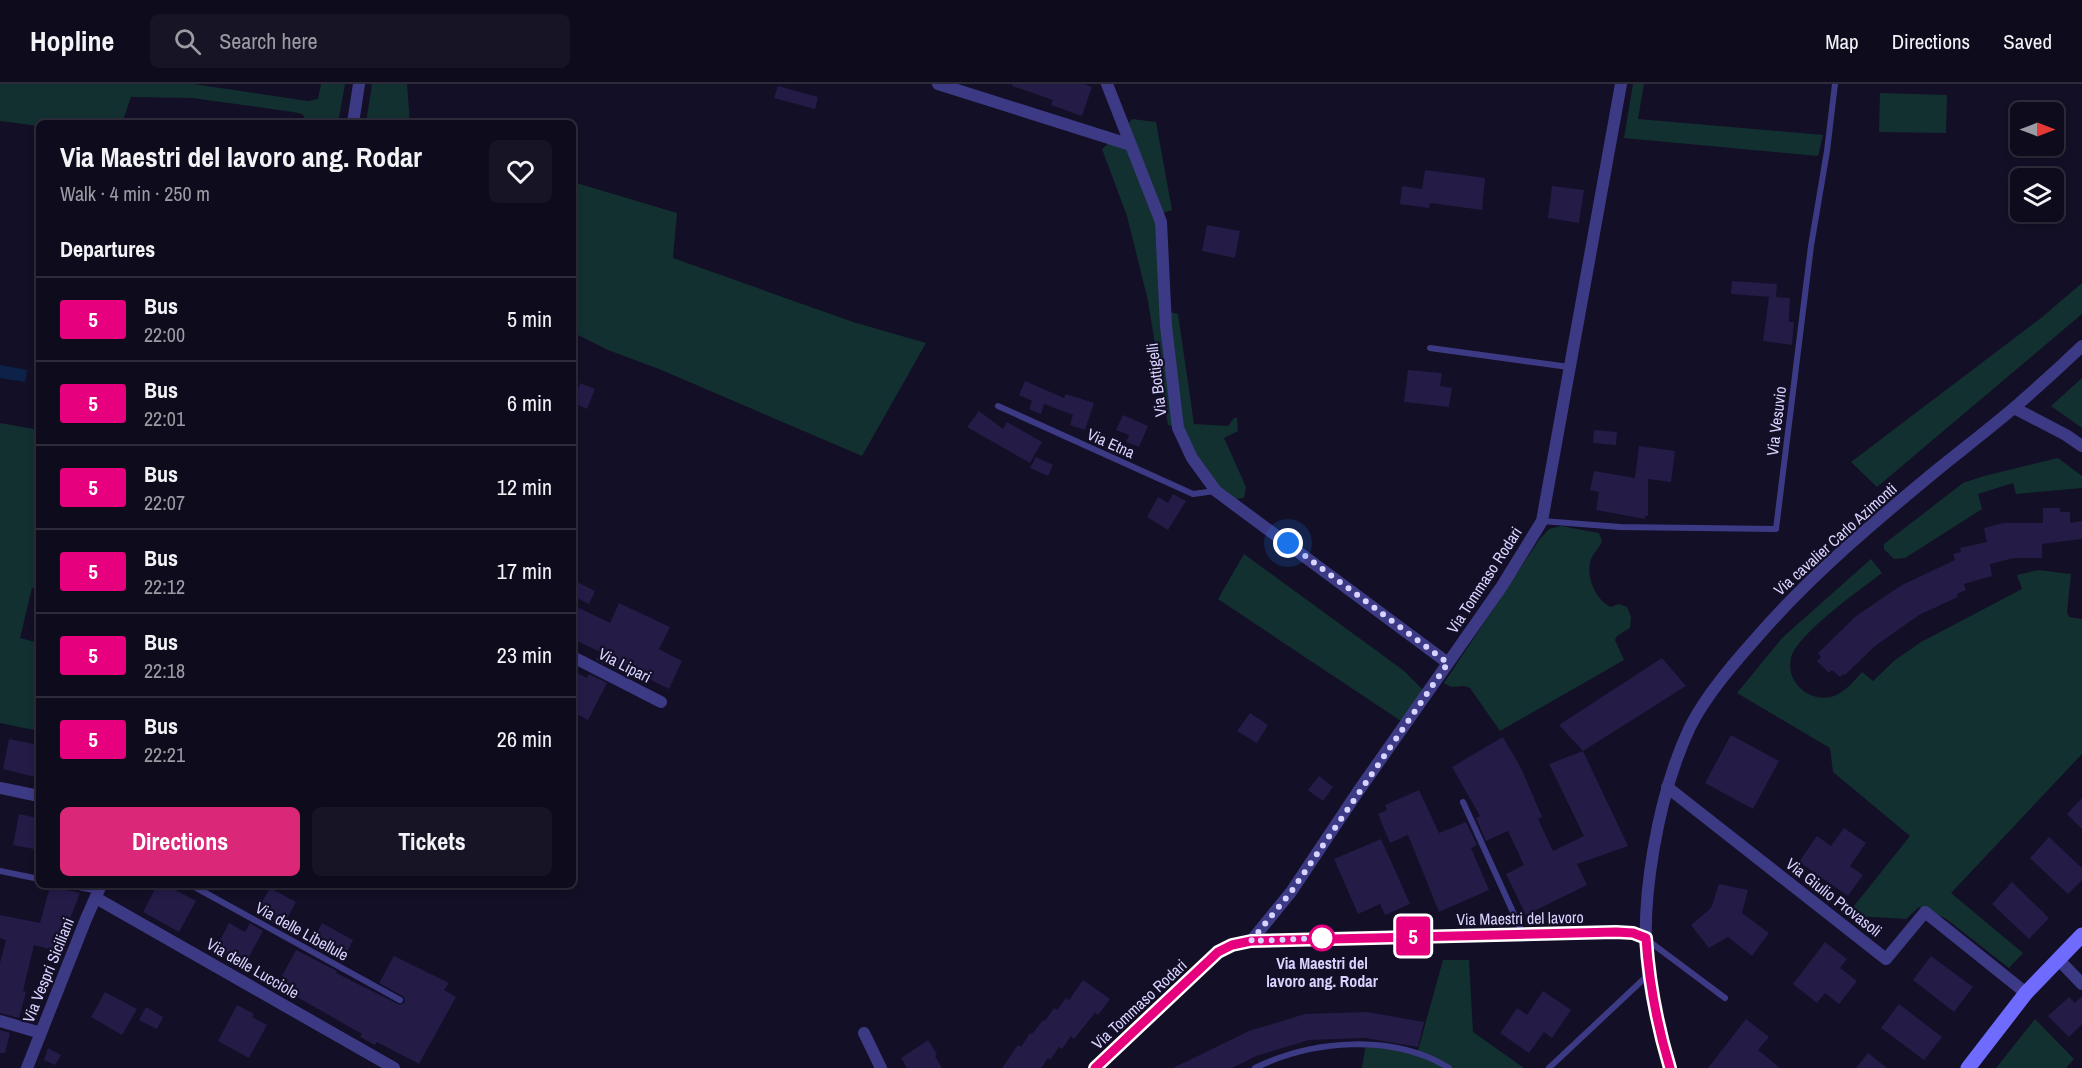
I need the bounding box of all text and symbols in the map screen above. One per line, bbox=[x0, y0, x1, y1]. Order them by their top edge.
search box bbox=[150, 14, 570, 68]
text: Hopline bbox=[30, 22, 114, 60]
icon: search bbox=[171, 25, 204, 58]
text: Search here bbox=[219, 26, 317, 56]
text: Map bbox=[1825, 27, 1859, 56]
text: Directions bbox=[1892, 27, 1970, 56]
text: Saved bbox=[2003, 27, 2052, 56]
north arrow bbox=[2010, 102, 2064, 156]
map controls bbox=[2010, 102, 2064, 222]
text: Via Maestri del lavoro ang. Rodar bbox=[60, 138, 422, 176]
button: heart bbox=[489, 140, 552, 203]
button: layers bbox=[2010, 168, 2064, 222]
text: Walk · 4 min · 250 m bbox=[60, 180, 210, 207]
text: Departures bbox=[60, 234, 155, 264]
text: Bus bbox=[144, 291, 178, 321]
text: 5 min bbox=[507, 304, 552, 334]
text: 5 bbox=[88, 305, 98, 334]
text: 22:00 bbox=[144, 321, 185, 348]
street label: Via Bottigelli bbox=[1141, 342, 1171, 418]
text: Bus bbox=[144, 375, 178, 405]
street label: Via Vesuvio bbox=[1761, 385, 1791, 457]
text: 6 min bbox=[507, 388, 552, 418]
text: 5 bbox=[88, 389, 98, 418]
text: 22:01 bbox=[144, 405, 185, 432]
street label: Via Etna bbox=[1084, 423, 1139, 464]
text: Bus bbox=[144, 459, 178, 489]
text: 12 min bbox=[497, 472, 552, 502]
text: 5 bbox=[88, 473, 98, 502]
street label: Via cavalier Carlo Azimonti bbox=[1769, 478, 1901, 600]
text: 22:07 bbox=[144, 489, 185, 516]
street label: Via Tommaso Rodari bbox=[1441, 523, 1527, 637]
your location bbox=[1273, 528, 1303, 558]
text: Bus bbox=[144, 543, 178, 573]
text: 17 min bbox=[497, 556, 552, 586]
text: 5 bbox=[88, 557, 98, 586]
text: 22:12 bbox=[144, 573, 185, 600]
text: Bus bbox=[144, 627, 178, 657]
text: 23 min bbox=[497, 640, 552, 670]
text: 5 bbox=[88, 641, 98, 670]
street label: Via Lipari bbox=[595, 642, 655, 688]
text: 22:18 bbox=[144, 657, 185, 684]
text: Bus bbox=[144, 711, 178, 741]
text: 26 min bbox=[497, 724, 552, 754]
text: 5 bbox=[88, 725, 98, 754]
text: 22:21 bbox=[144, 741, 185, 768]
button: Directions bbox=[60, 807, 300, 876]
button: Tickets bbox=[312, 807, 552, 876]
street label: Via Giulio Provasoli bbox=[1781, 852, 1887, 942]
street label: Via delle Libellule bbox=[251, 896, 353, 966]
street label: Via Maestri del lavoro bbox=[1456, 906, 1584, 930]
street label: Via Vespri Siciliani bbox=[17, 914, 79, 1026]
line badge: 5 bbox=[1394, 916, 1432, 956]
text: 5 bbox=[1408, 922, 1418, 951]
marker: Via Maestri del lavoro ang. Rodar bbox=[1309, 925, 1335, 951]
street label: Via delle Lucciole bbox=[203, 933, 303, 1003]
place label: Via Maestri del lavoro ang. Rodar bbox=[1266, 952, 1379, 992]
street label: Via Tommaso Rodari bbox=[1087, 954, 1191, 1054]

